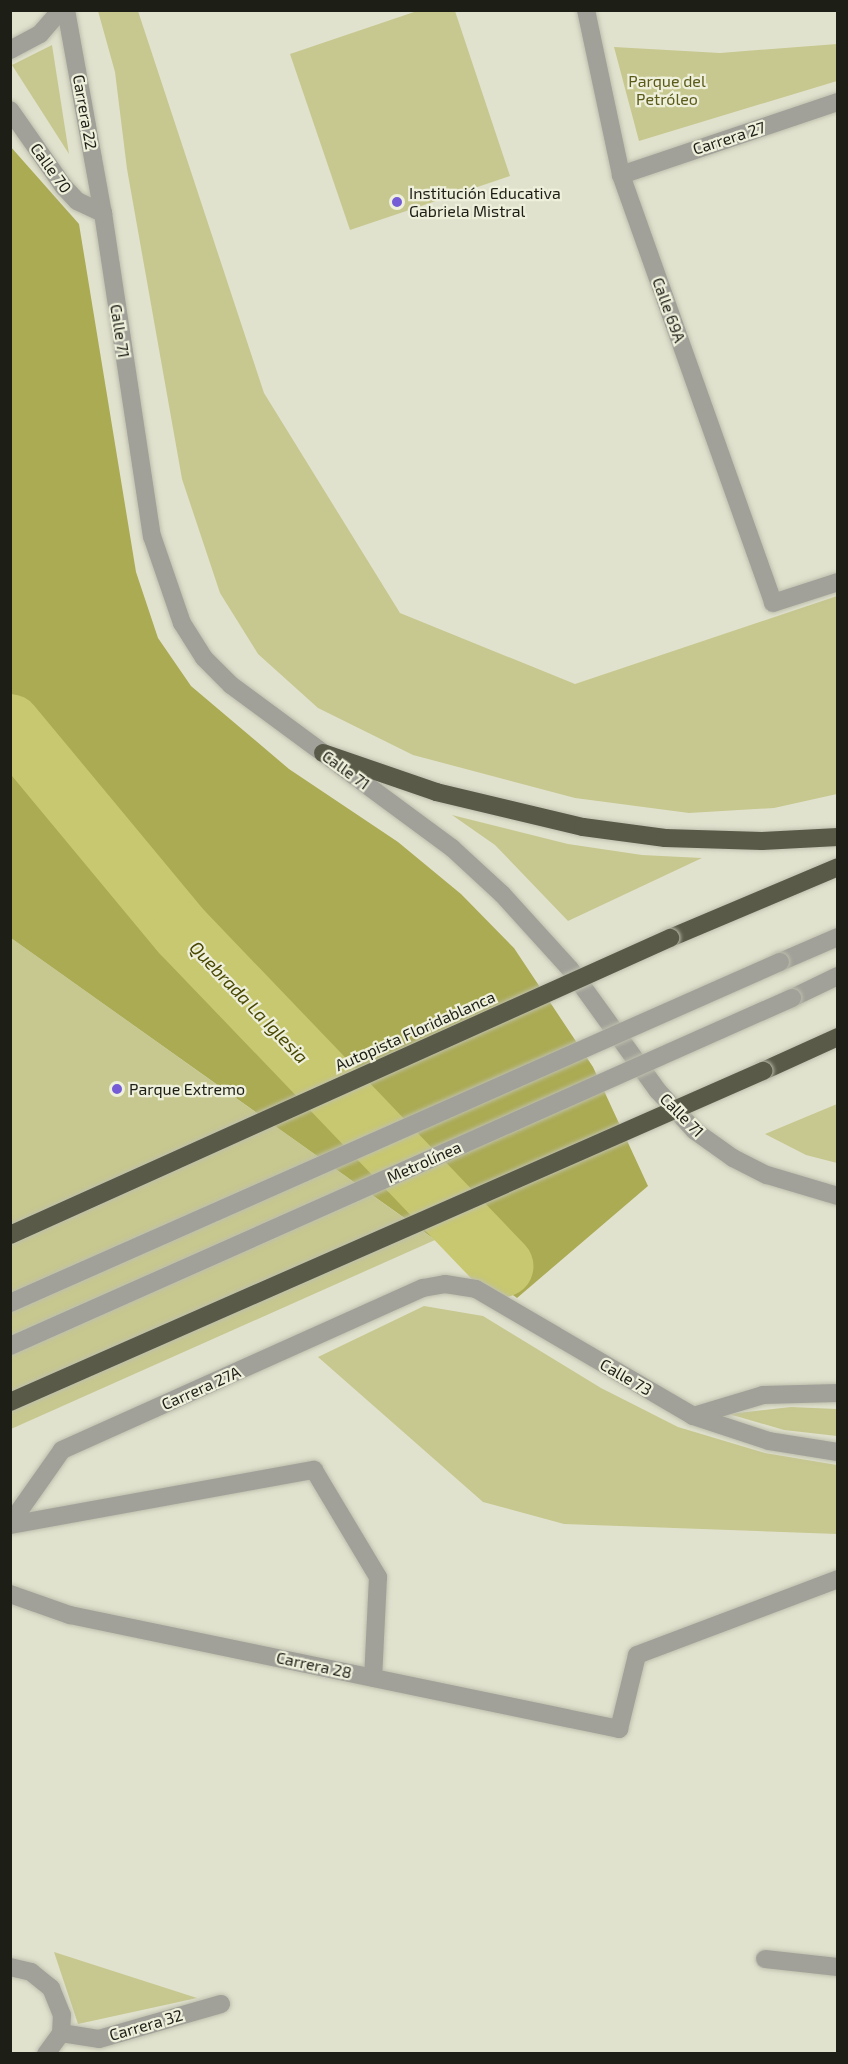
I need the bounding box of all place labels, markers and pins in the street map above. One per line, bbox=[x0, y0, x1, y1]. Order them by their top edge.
place label: Institución Educativa Gabriela Mistral bbox=[409, 183, 561, 221]
marker: Institución Educativa Gabriela Mistral bbox=[390, 195, 404, 209]
place label: Parque Extremo bbox=[129, 1079, 245, 1099]
marker: Parque Extremo bbox=[110, 1082, 124, 1096]

